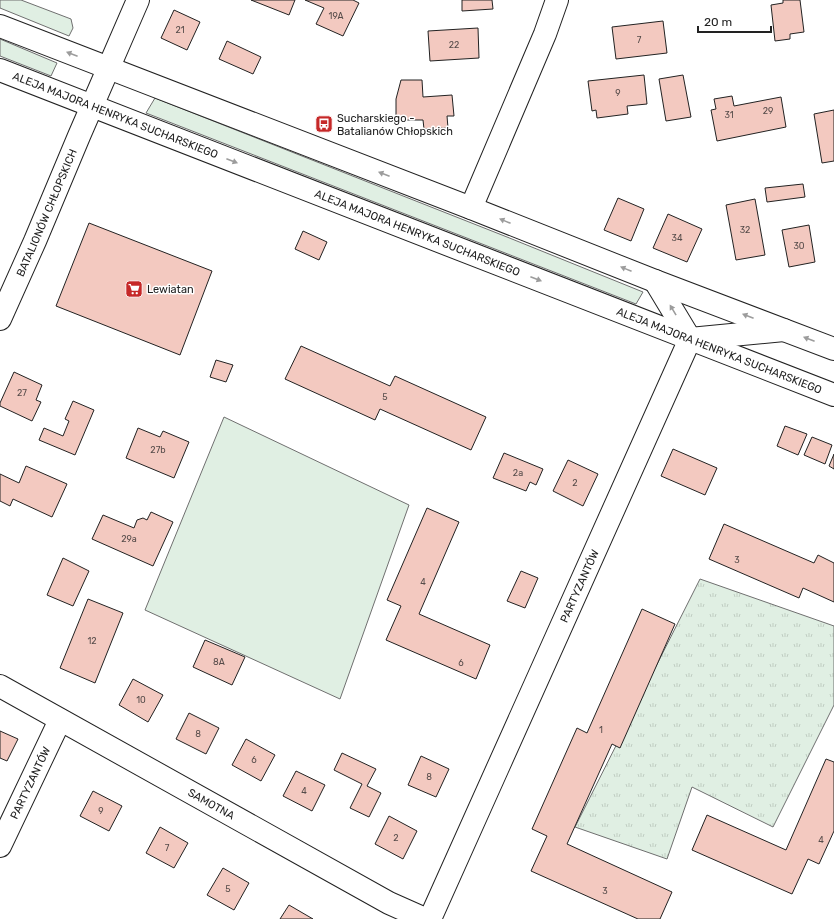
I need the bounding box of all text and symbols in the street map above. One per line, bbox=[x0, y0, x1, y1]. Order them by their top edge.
scale bar bbox=[698, 8, 771, 34]
house number: 19A bbox=[329, 11, 343, 21]
text: 20 m bbox=[704, 15, 732, 29]
house number: 21 bbox=[175, 25, 185, 35]
house number: 7 bbox=[637, 35, 642, 45]
house number: 22 bbox=[449, 40, 459, 50]
one-way arrow bbox=[66, 51, 78, 57]
street label: ALEJA MAJORA HENRYKA SUCHARSKIEGO bbox=[11, 70, 220, 161]
house number: 9 bbox=[615, 88, 621, 98]
house number: 29 bbox=[763, 106, 773, 116]
house number: 31 bbox=[724, 110, 734, 120]
place label: Sucharskiego - Batalianów Chłopskich bbox=[337, 112, 453, 138]
bus stop icon: Sucharskiego - Batalianów Chłopskich bbox=[314, 114, 334, 134]
street label: BATALIONÓW CHŁOPSKICH bbox=[14, 147, 80, 279]
one-way arrow bbox=[226, 158, 238, 164]
one-way arrow bbox=[378, 171, 390, 177]
street label: ALEJA MAJORA HENRYKA SUCHARSKIEGO bbox=[313, 187, 522, 279]
one-way arrow bbox=[499, 218, 511, 224]
house number: 32 bbox=[740, 225, 750, 235]
house number: 34 bbox=[672, 233, 683, 243]
house number: 30 bbox=[793, 241, 805, 251]
one-way arrow bbox=[620, 266, 632, 272]
one-way arrow bbox=[530, 277, 542, 283]
supermarket icon: Lewiatan bbox=[124, 279, 144, 299]
place label: Lewiatan bbox=[147, 283, 194, 296]
one-way arrow bbox=[669, 304, 676, 316]
street label: ALEJA MAJORA HENRYKA SUCHARSKIEGO bbox=[615, 305, 824, 397]
one-way arrow bbox=[741, 312, 753, 318]
one-way arrow bbox=[803, 336, 815, 342]
house number: 27 bbox=[17, 388, 27, 398]
house number: 5 bbox=[382, 392, 388, 402]
house number: 27b bbox=[150, 445, 166, 455]
house number: 2a bbox=[513, 468, 523, 478]
house number: 2 bbox=[572, 478, 578, 488]
house number: 29a bbox=[121, 534, 137, 544]
street label: PARTYZANTÓW bbox=[558, 547, 602, 625]
house number: 3 bbox=[734, 555, 740, 565]
house number: 4 bbox=[420, 577, 426, 587]
house number: 12 bbox=[87, 636, 97, 646]
house number: 8A bbox=[213, 657, 225, 667]
house number: 6 bbox=[458, 658, 464, 668]
house number: 10 bbox=[136, 695, 146, 705]
house number: 1 bbox=[599, 725, 603, 735]
house number: 8 bbox=[195, 729, 201, 739]
street label: PARTYZANTÓW bbox=[8, 745, 53, 821]
house number: 6 bbox=[251, 755, 257, 765]
house number: 8 bbox=[426, 772, 432, 782]
street label: SAMOTNA bbox=[185, 786, 237, 823]
house number: 4 bbox=[301, 786, 307, 796]
house number: 9 bbox=[98, 806, 104, 816]
house number: 2 bbox=[393, 833, 399, 843]
house number: 4 bbox=[818, 835, 824, 845]
house number: 7 bbox=[165, 843, 170, 853]
house number: 5 bbox=[225, 884, 231, 894]
house number: 3 bbox=[602, 886, 608, 896]

